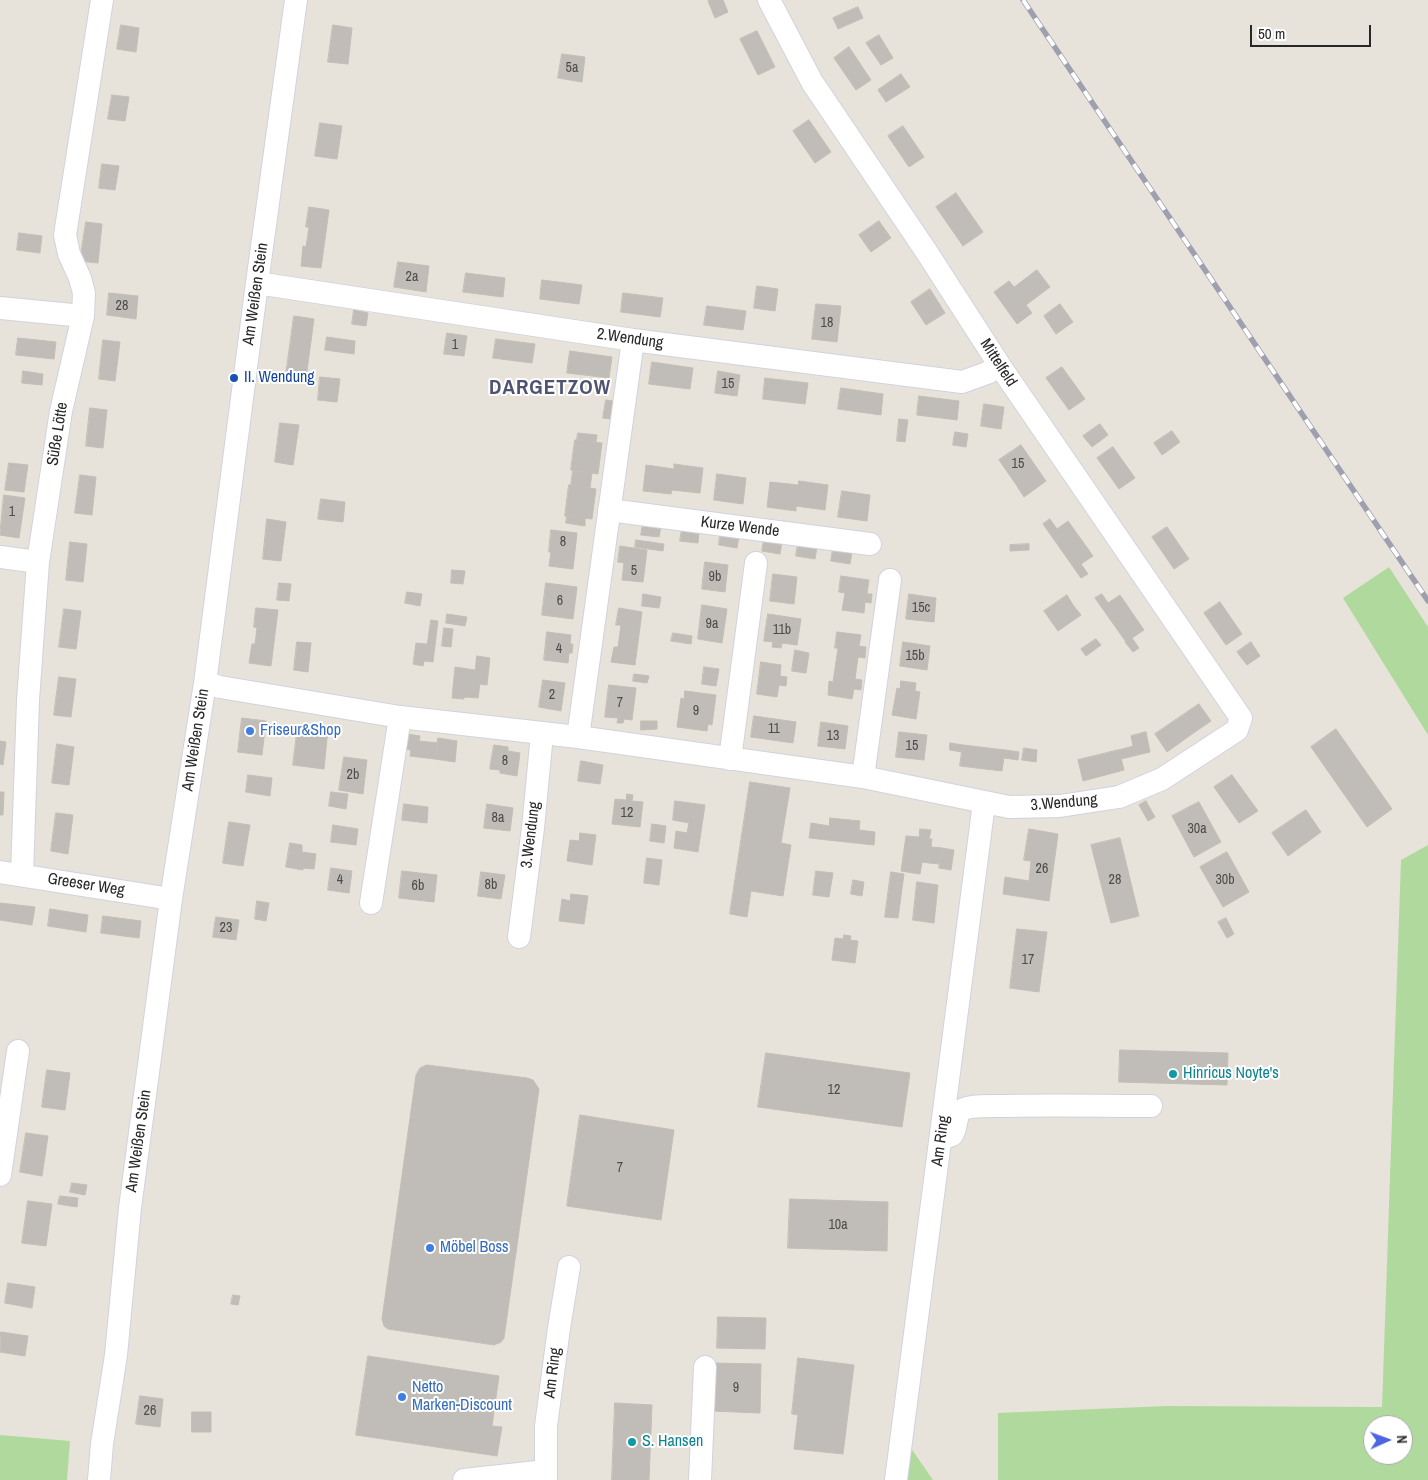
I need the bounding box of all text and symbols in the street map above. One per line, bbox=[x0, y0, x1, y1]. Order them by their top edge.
scale bar bbox=[1253, 15, 1374, 47]
text: 50 m bbox=[1258, 23, 1285, 44]
house number: 5a bbox=[566, 60, 578, 76]
street label: Am Weißen Stein bbox=[239, 242, 273, 346]
house number: 2a bbox=[406, 269, 418, 285]
house number: 28 bbox=[116, 298, 128, 314]
house number: 18 bbox=[821, 315, 833, 331]
street label: 2.Wendung bbox=[596, 325, 664, 353]
street label: Mittelfeld bbox=[975, 335, 1021, 391]
house number: 1 bbox=[452, 337, 458, 353]
place label: II. Wendung bbox=[244, 368, 315, 388]
marker: II. Wendung bbox=[228, 372, 240, 384]
district label: DARGETZOW bbox=[488, 375, 612, 401]
house number: 15 bbox=[722, 376, 734, 392]
street label: Süße Lötte bbox=[43, 401, 73, 467]
house number: 15 bbox=[1012, 456, 1024, 472]
house number: 1 bbox=[9, 504, 15, 520]
street label: Kurze Wende bbox=[699, 513, 781, 541]
house number: 8 bbox=[560, 534, 566, 550]
house number: 5 bbox=[631, 563, 637, 579]
house number: 9b bbox=[709, 569, 721, 585]
house number: 6 bbox=[557, 593, 563, 609]
house number: 15c bbox=[912, 600, 930, 616]
house number: 9a bbox=[706, 616, 718, 632]
house number: 11b bbox=[773, 622, 791, 638]
house number: 4 bbox=[556, 641, 562, 657]
house number: 15b bbox=[905, 648, 925, 664]
street label: Am Weißen Stein bbox=[178, 687, 214, 793]
house number: 2 bbox=[549, 687, 555, 703]
house number: 7 bbox=[617, 695, 623, 711]
house number: 9 bbox=[693, 703, 699, 719]
place label: Friseur&Shop bbox=[260, 721, 341, 741]
house number: 11 bbox=[768, 721, 780, 737]
marker: Friseur&Shop bbox=[244, 725, 256, 737]
house number: 13 bbox=[827, 728, 839, 744]
house number: 15 bbox=[906, 738, 918, 754]
house number: 8 bbox=[502, 753, 508, 769]
house number: 2b bbox=[347, 767, 359, 783]
street label: 3.Wendung bbox=[1030, 791, 1098, 815]
street label: 3.Wendung bbox=[517, 801, 545, 869]
house number: 12 bbox=[621, 805, 633, 821]
house number: 8a bbox=[492, 810, 504, 826]
house number: 30a bbox=[1187, 821, 1207, 837]
house number: 26 bbox=[1036, 861, 1048, 877]
street label: Greeser Weg bbox=[46, 869, 126, 901]
house number: 4 bbox=[337, 872, 343, 888]
house number: 28 bbox=[1109, 872, 1121, 888]
house number: 30b bbox=[1215, 872, 1235, 888]
house number: 8b bbox=[485, 877, 497, 893]
house number: 6b bbox=[412, 878, 424, 894]
house number: 23 bbox=[220, 920, 232, 936]
house number: 17 bbox=[1022, 952, 1034, 968]
place label: Hinricus Noyte's bbox=[1183, 1064, 1279, 1084]
marker: Hinricus Noyte's bbox=[1167, 1068, 1179, 1080]
house number: 12 bbox=[828, 1082, 840, 1098]
street label: Am Weißen Stein bbox=[122, 1089, 156, 1193]
street label: Am Ring bbox=[928, 1114, 954, 1168]
house number: 7 bbox=[617, 1160, 623, 1176]
house number: 10a bbox=[828, 1217, 848, 1233]
place label: Möbel Boss bbox=[440, 1238, 509, 1258]
marker: Möbel Boss bbox=[424, 1242, 436, 1254]
street label: Am Ring bbox=[540, 1347, 566, 1399]
place label: Netto Marken-Discount bbox=[412, 1378, 512, 1416]
house number: 9 bbox=[733, 1380, 739, 1396]
marker: Netto Marken-Discount bbox=[396, 1391, 408, 1403]
house number: 26 bbox=[144, 1403, 156, 1419]
north arrow bbox=[1363, 1415, 1413, 1465]
place label: S. Hansen bbox=[642, 1432, 703, 1452]
text: N bbox=[1393, 1435, 1411, 1444]
marker: S. Hansen bbox=[626, 1436, 638, 1448]

